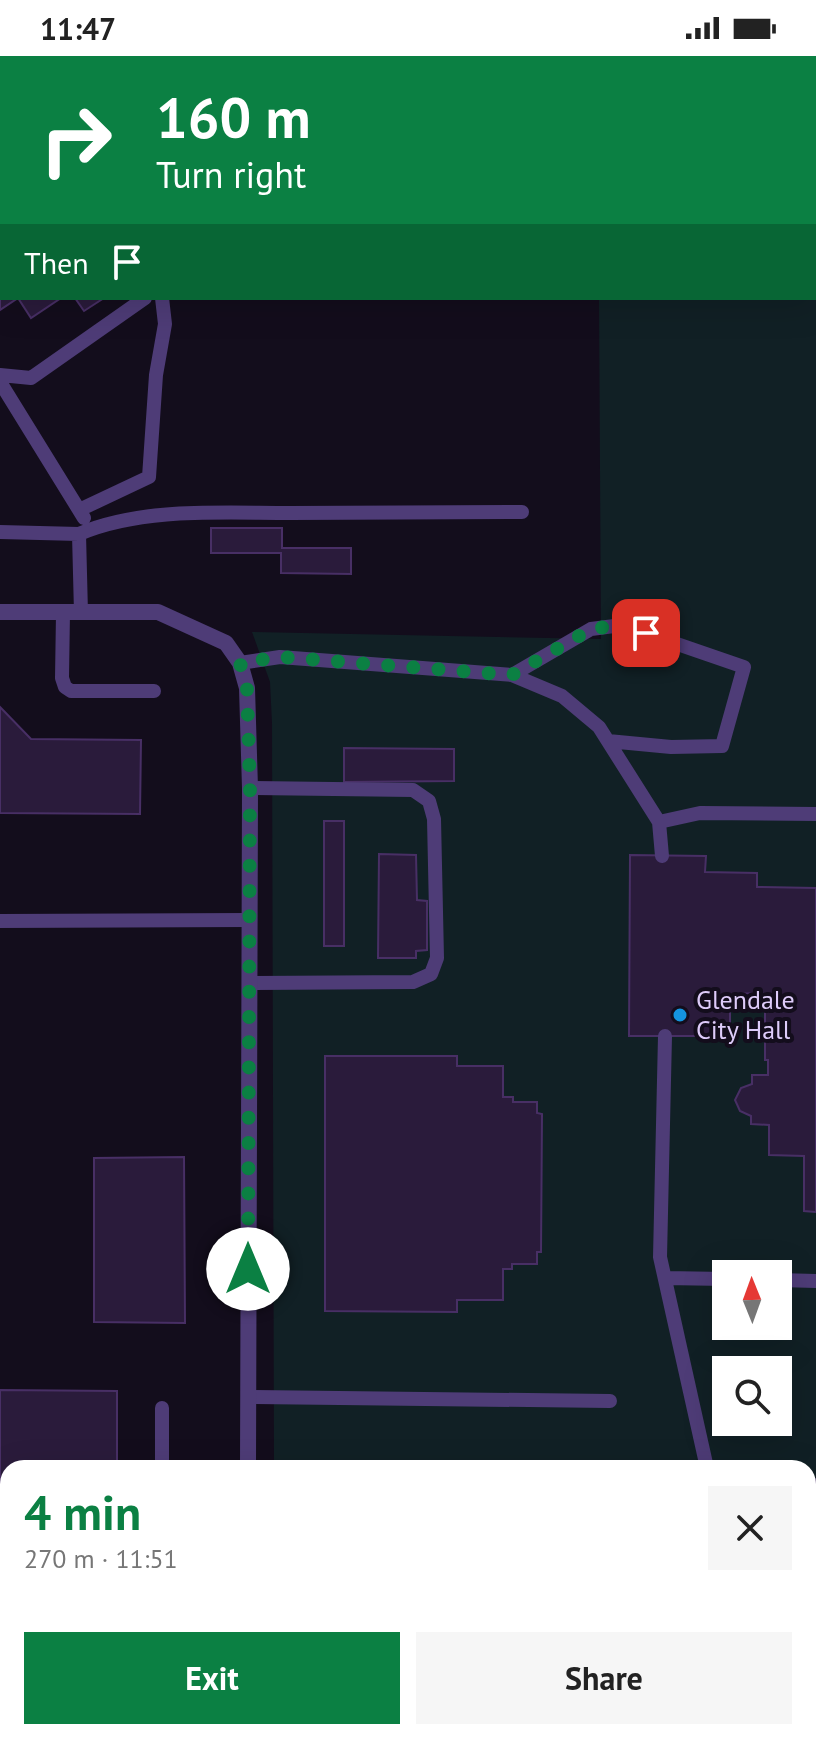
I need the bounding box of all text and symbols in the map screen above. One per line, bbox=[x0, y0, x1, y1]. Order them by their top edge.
text: 11:47 bbox=[40, 9, 116, 48]
text: 160 m bbox=[156, 81, 311, 153]
icon: right bbox=[24, 88, 128, 192]
text: Turn right bbox=[156, 151, 306, 198]
icon: arrive bbox=[105, 240, 149, 284]
text: Then bbox=[24, 243, 89, 282]
pin bbox=[612, 599, 680, 667]
icon: arrive bbox=[624, 611, 668, 655]
place label: Glendale City Hall bbox=[696, 983, 795, 1046]
marker: Glendale City Hall bbox=[671, 1006, 689, 1024]
position arrow bbox=[206, 1227, 290, 1311]
north arrow bbox=[712, 1260, 792, 1340]
map controls bbox=[712, 1260, 792, 1436]
button: search bbox=[712, 1356, 792, 1436]
text: 4 min bbox=[24, 1481, 141, 1543]
button: close bbox=[708, 1486, 792, 1570]
text: 270 m · 11:51 bbox=[24, 1542, 178, 1575]
button: Exit bbox=[24, 1632, 400, 1724]
button: Share bbox=[416, 1632, 792, 1724]

